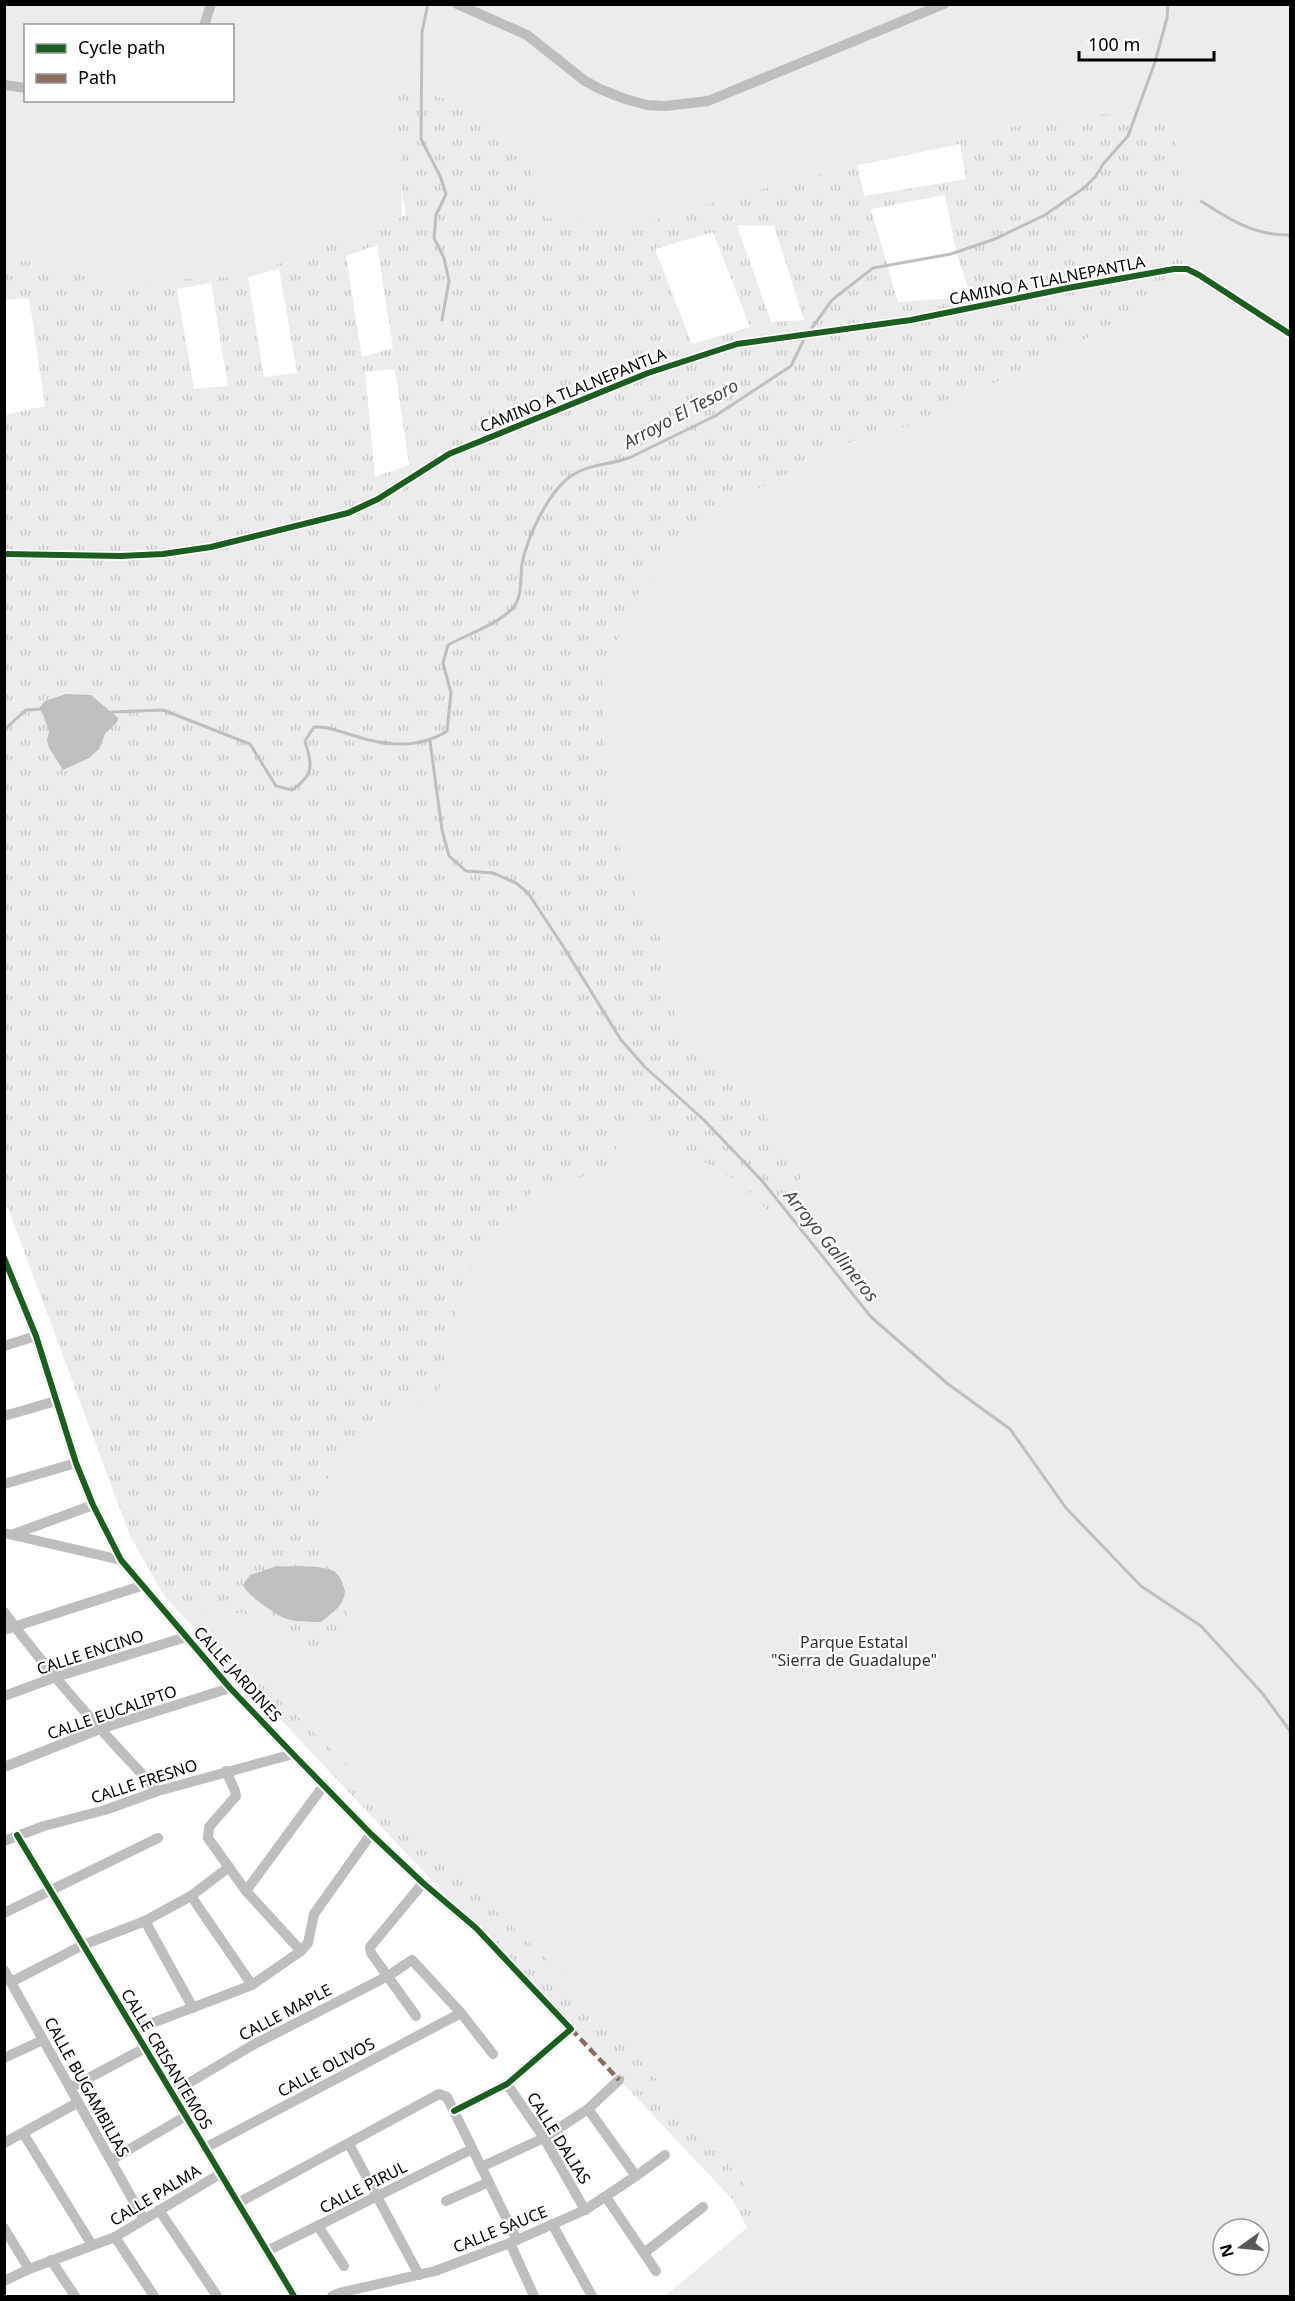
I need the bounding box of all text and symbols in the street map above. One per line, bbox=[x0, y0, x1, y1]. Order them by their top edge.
legend bbox=[24, 24, 234, 102]
scale bar bbox=[1079, 24, 1214, 62]
text: 100 m bbox=[1088, 32, 1140, 56]
text: Cycle path bbox=[78, 35, 165, 59]
text: Path bbox=[78, 65, 117, 89]
street label: CAMINO A TLALNEPANTLA bbox=[947, 250, 1148, 310]
street label: CAMINO A TLALNEPANTLA bbox=[477, 342, 670, 438]
water label: Arroyo El Tesoro bbox=[617, 373, 742, 455]
water label: Arroyo Gallineros bbox=[778, 1183, 885, 1307]
street label: CALLE JARDINES bbox=[189, 1621, 287, 1727]
street label: CALLE ENCINO bbox=[34, 1624, 146, 1680]
park label: Parque Estatal "Sierra de Guadalupe" bbox=[771, 1631, 937, 1671]
street label: CALLE EUCALIPTO bbox=[44, 1680, 180, 1744]
street label: CALLE FRESNO bbox=[88, 1753, 200, 1809]
street label: CALLE MAPLE bbox=[235, 1978, 335, 2046]
street label: CALLE CRISANTEMOS bbox=[116, 1985, 218, 2134]
street label: CALLE BUGAMBILIAS bbox=[39, 2013, 135, 2161]
street label: CALLE OLIVOS bbox=[274, 2032, 379, 2102]
street label: CALLE DALIAS bbox=[522, 2088, 596, 2188]
street label: CALLE PIRUL bbox=[316, 2156, 410, 2218]
street label: CALLE PALMA bbox=[105, 2159, 205, 2231]
street label: CALLE SAUCE bbox=[450, 2200, 550, 2258]
north arrow bbox=[1211, 2217, 1271, 2277]
text: N bbox=[1214, 2242, 1239, 2260]

